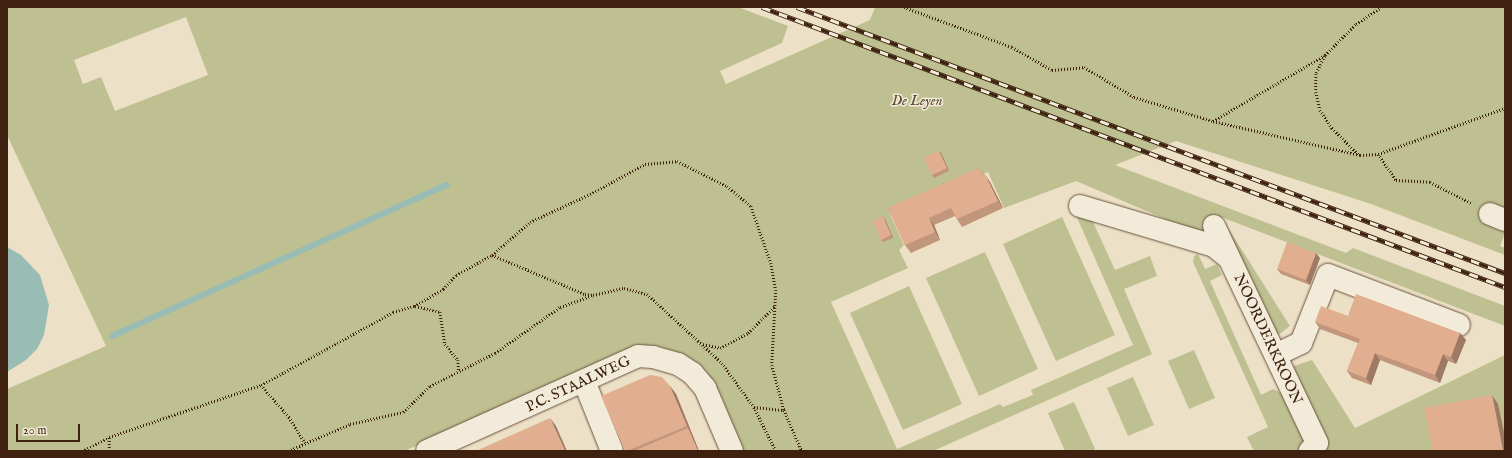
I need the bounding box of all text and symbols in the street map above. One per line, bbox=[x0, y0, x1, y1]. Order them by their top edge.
park label: De Leyen bbox=[891, 92, 943, 110]
street label: NOORDERKROON bbox=[1230, 271, 1306, 407]
street label: P.C. STAALWEG bbox=[523, 352, 633, 416]
scale bar bbox=[18, 416, 82, 442]
text: 20 m bbox=[23, 423, 46, 438]

